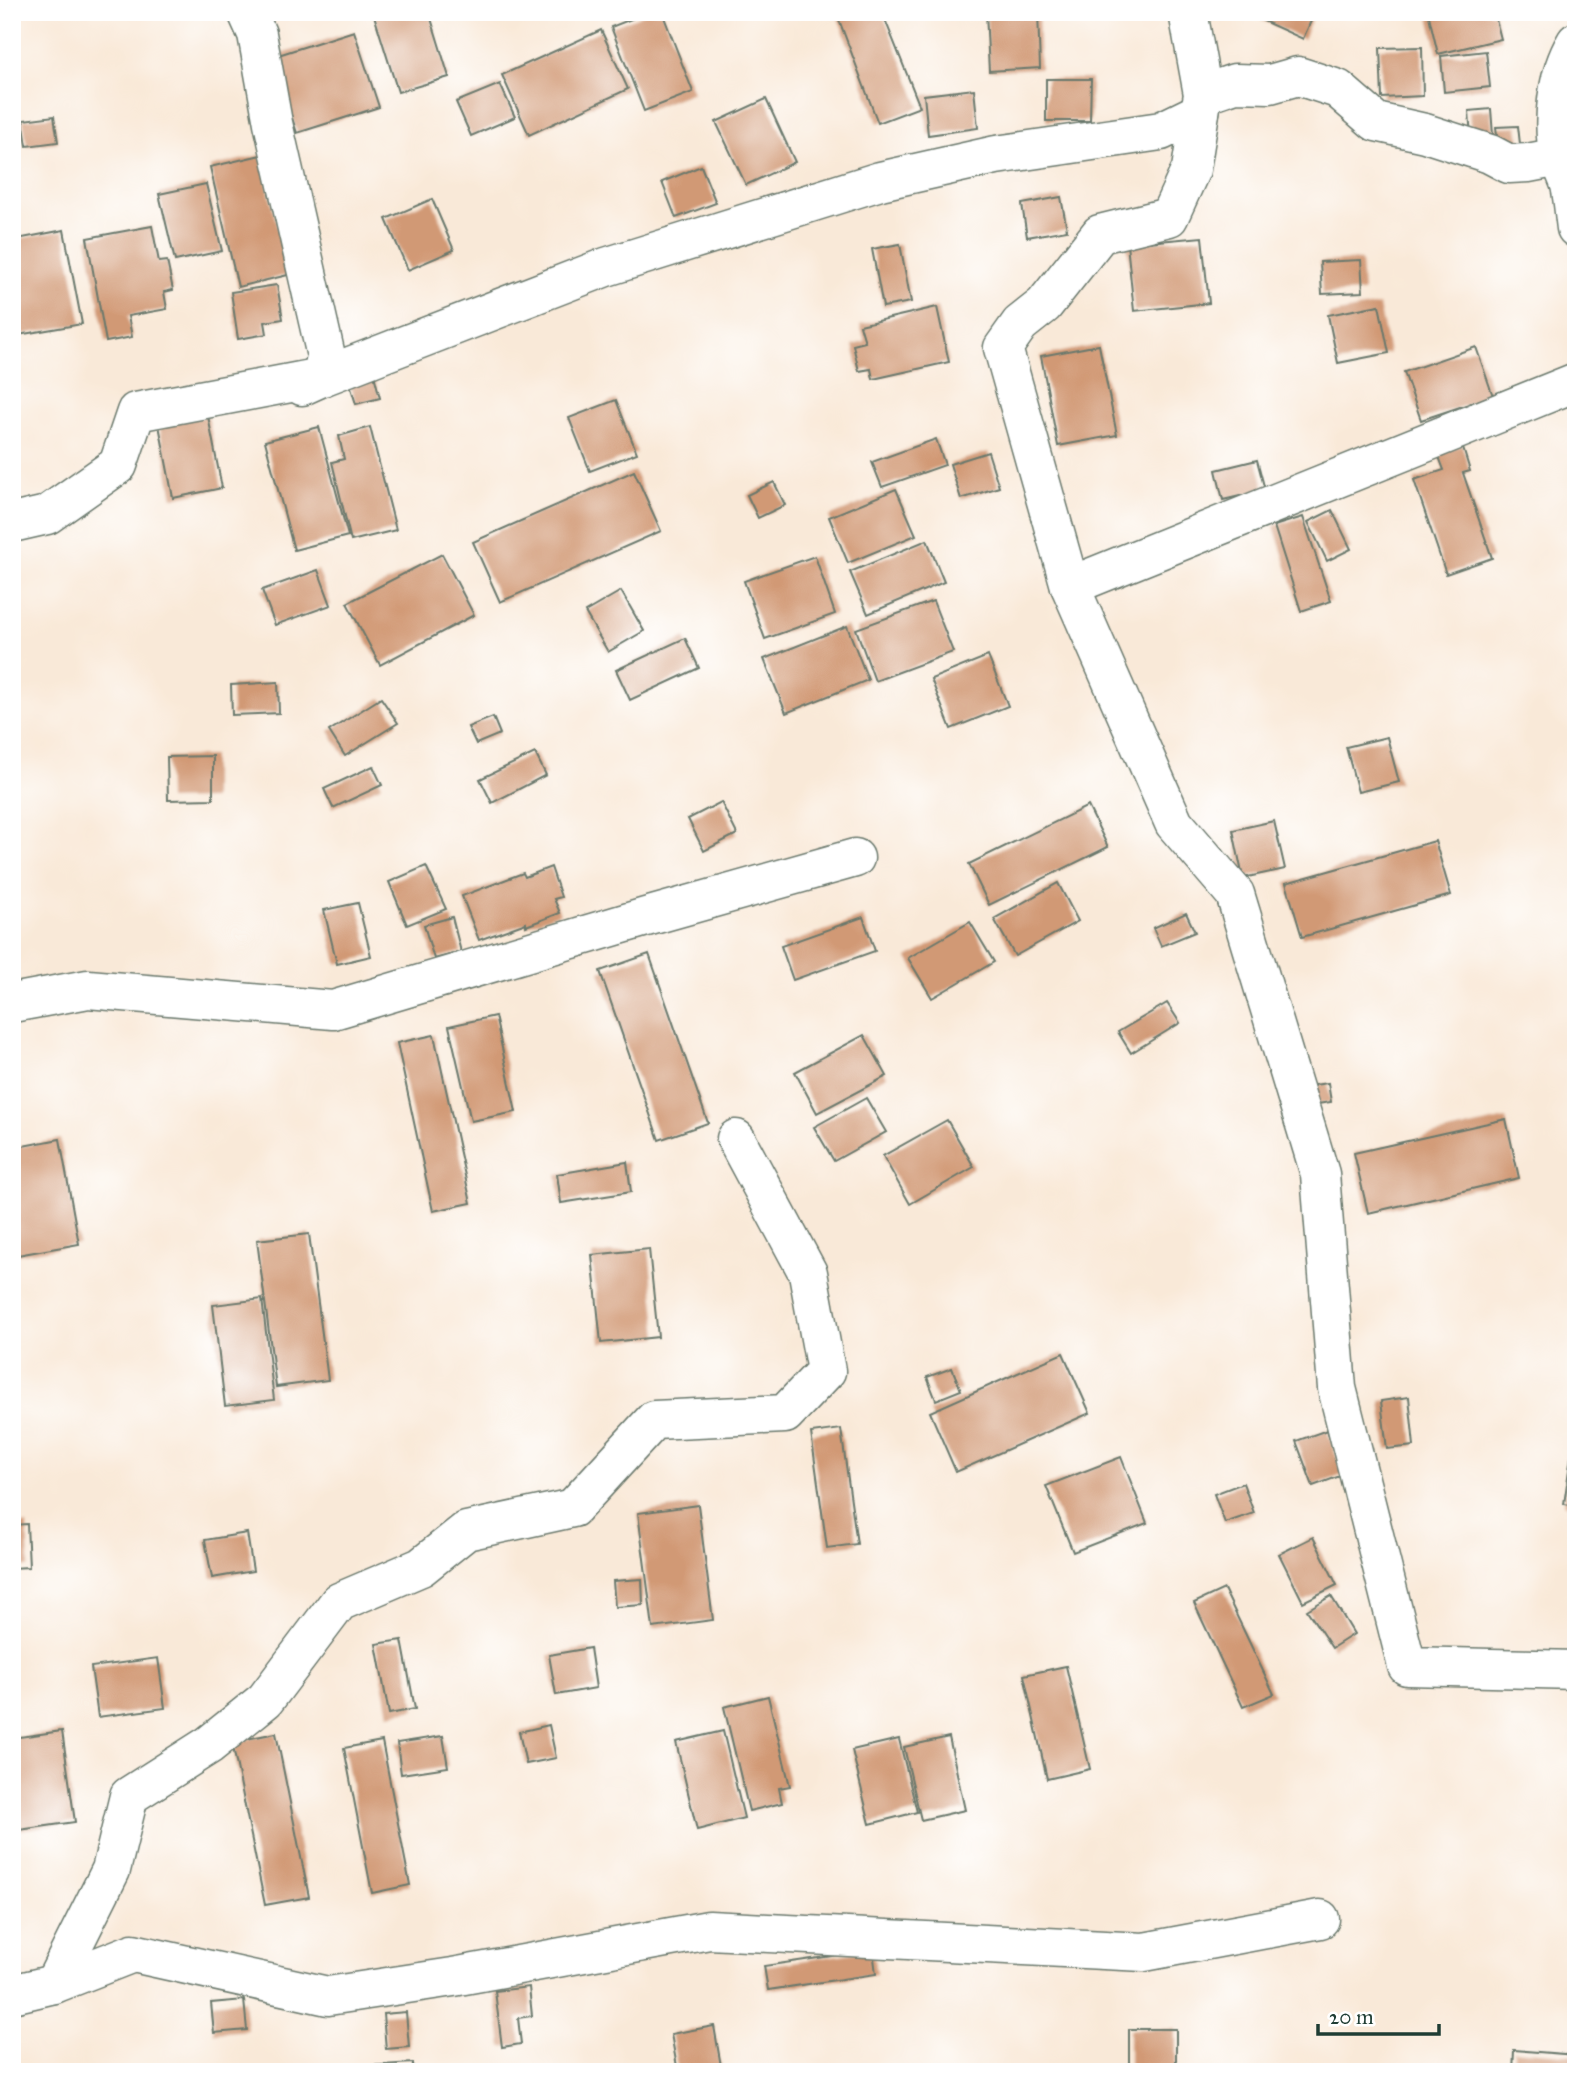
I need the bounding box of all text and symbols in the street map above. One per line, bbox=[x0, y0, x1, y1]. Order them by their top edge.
scale bar bbox=[1318, 1993, 1439, 2037]
text: 20 m bbox=[1329, 2004, 1374, 2030]

